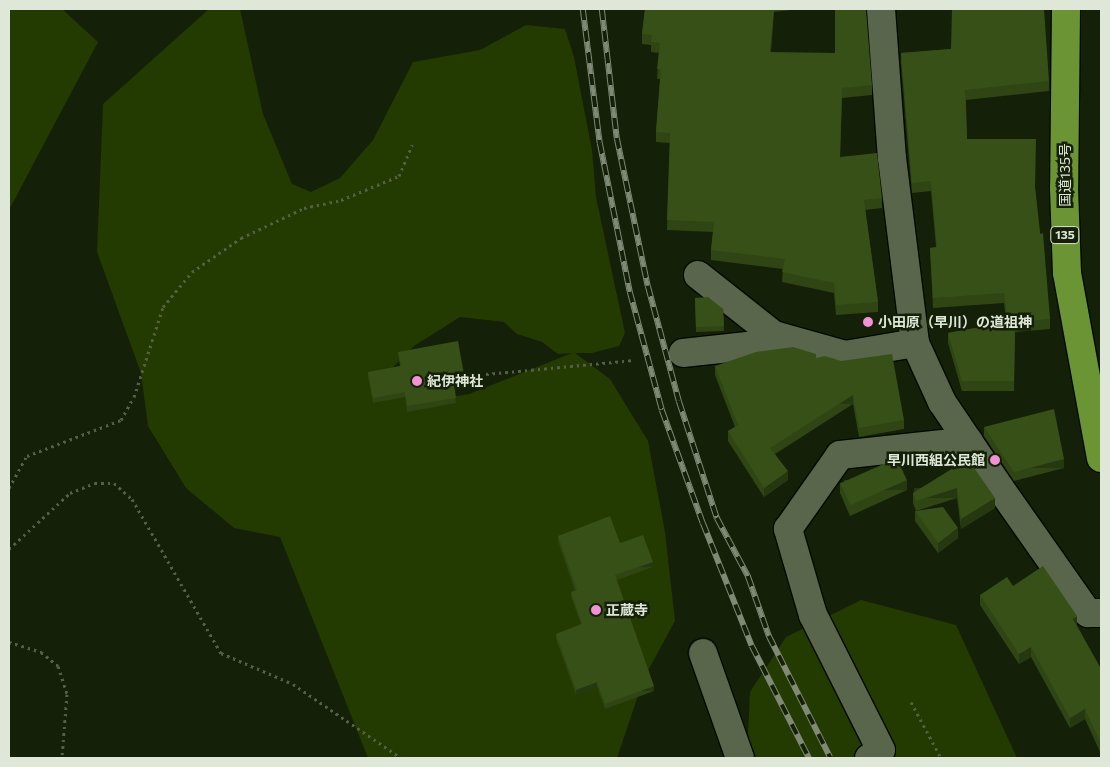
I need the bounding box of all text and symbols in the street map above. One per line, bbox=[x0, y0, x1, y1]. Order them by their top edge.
street label: 国道135号 bbox=[1057, 143, 1073, 207]
road number: 135 bbox=[1050, 226, 1080, 244]
place label: 小田原（早川）の道祖神 bbox=[878, 314, 1032, 330]
marker: 小田原（早川）の道祖神 bbox=[862, 316, 874, 328]
place label: 紀伊神社 bbox=[427, 373, 483, 389]
marker: 紀伊神社 bbox=[411, 375, 423, 387]
place label: 早川西組公民館 bbox=[887, 452, 985, 468]
marker: 早川西組公民館 bbox=[989, 454, 1001, 466]
place label: 正蔵寺 bbox=[606, 602, 648, 618]
marker: 正蔵寺 bbox=[590, 604, 602, 616]

